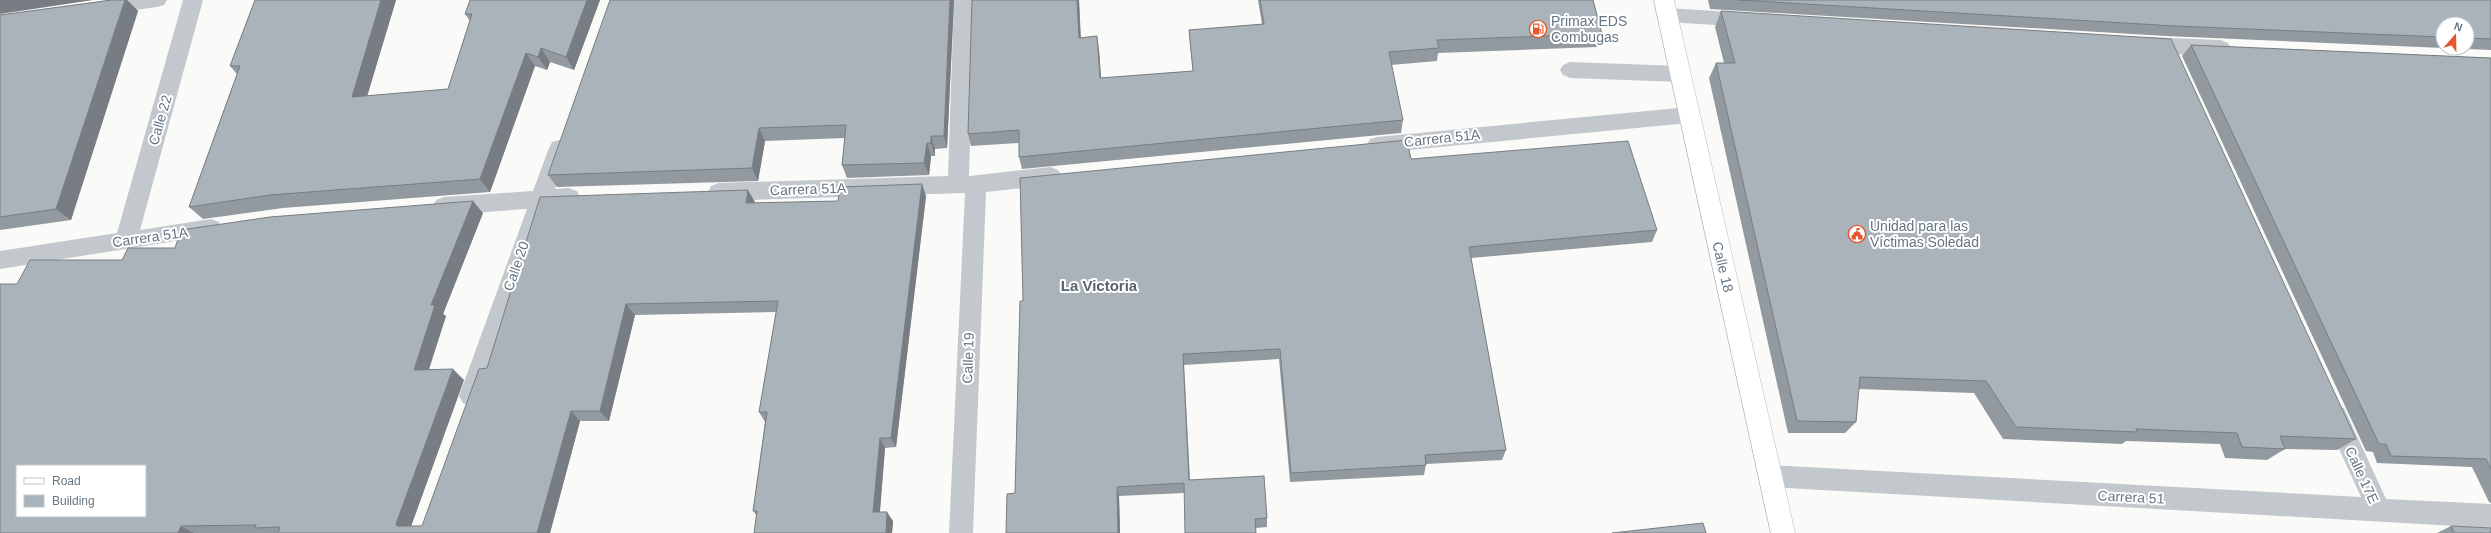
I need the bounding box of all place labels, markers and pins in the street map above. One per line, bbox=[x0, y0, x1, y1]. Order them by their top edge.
place label: Primax EDS Combugas bbox=[1551, 13, 1627, 45]
fuel station icon: Primax EDS Combugas bbox=[1528, 19, 1548, 39]
place label: Unidad para las Víctimas Soledad bbox=[1870, 218, 1979, 250]
public building icon: Unidad para las Víctimas Soledad bbox=[1847, 224, 1867, 244]

